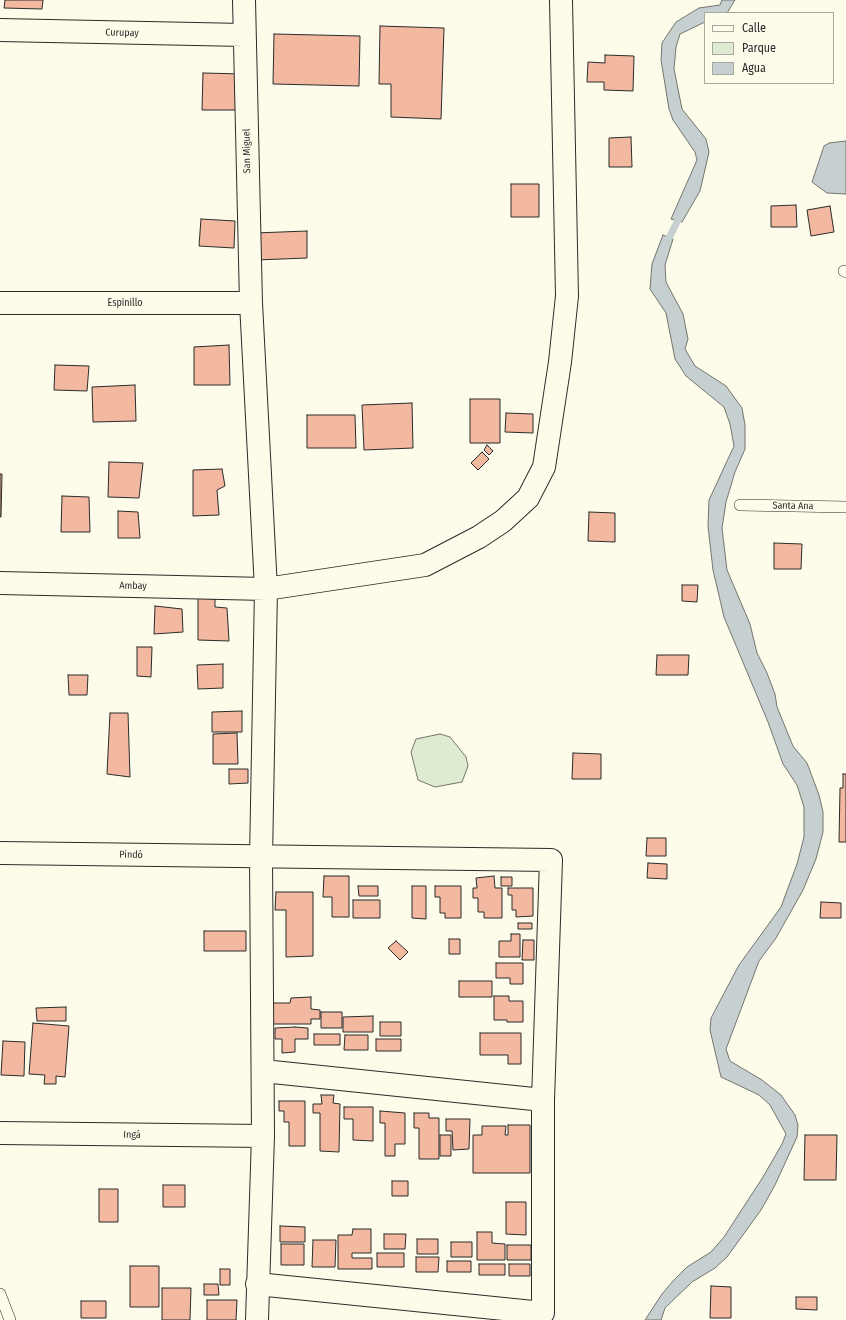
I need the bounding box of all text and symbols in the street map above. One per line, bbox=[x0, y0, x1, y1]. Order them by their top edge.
legend bbox=[704, 12, 834, 84]
text: Calle bbox=[742, 21, 766, 35]
street label: Curupay bbox=[105, 27, 139, 39]
text: Parque bbox=[742, 41, 776, 55]
text: Agua bbox=[742, 61, 766, 75]
street label: San Miguel bbox=[241, 129, 253, 173]
street label: Espinillo bbox=[107, 297, 143, 309]
street label: Santa Ana bbox=[772, 500, 814, 512]
street label: Ambay bbox=[119, 580, 147, 592]
street label: Pindó bbox=[119, 849, 143, 861]
street label: Ingá bbox=[123, 1129, 141, 1141]

